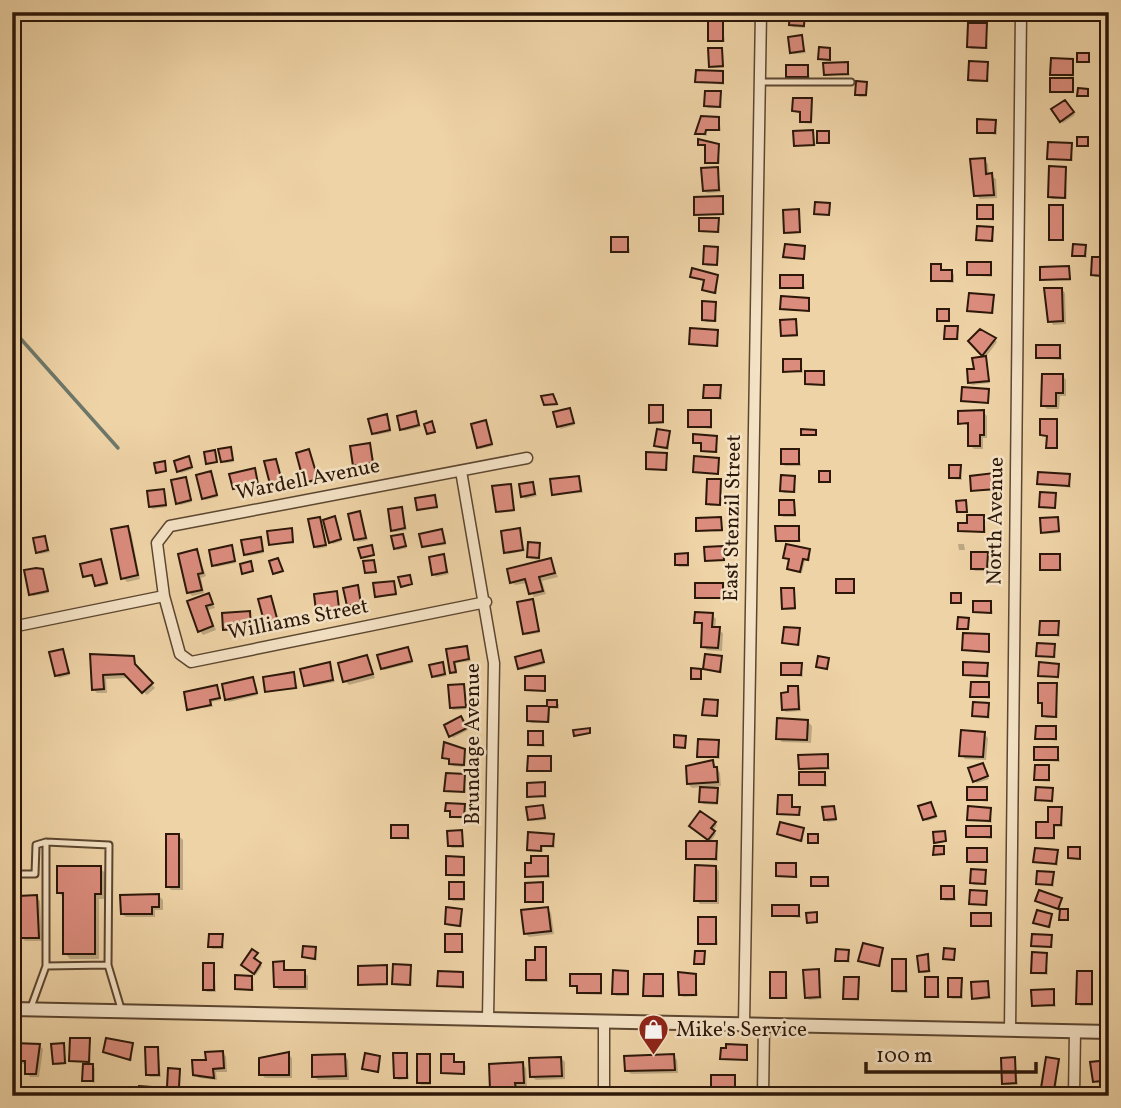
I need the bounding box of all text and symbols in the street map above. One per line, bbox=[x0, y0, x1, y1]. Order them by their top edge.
street label: East Stenzil Street bbox=[717, 434, 749, 602]
street label: Wardell Avenue bbox=[234, 452, 383, 508]
street label: North Avenue bbox=[980, 457, 1012, 585]
street label: Williams Street bbox=[225, 592, 371, 648]
street label: Brundage Avenue bbox=[459, 663, 488, 825]
shop icon: Mike's Service bbox=[636, 1013, 670, 1057]
place label: Mike's Service bbox=[676, 1016, 807, 1045]
scale bar bbox=[866, 1031, 1035, 1075]
text: 100 m bbox=[876, 1042, 933, 1071]

